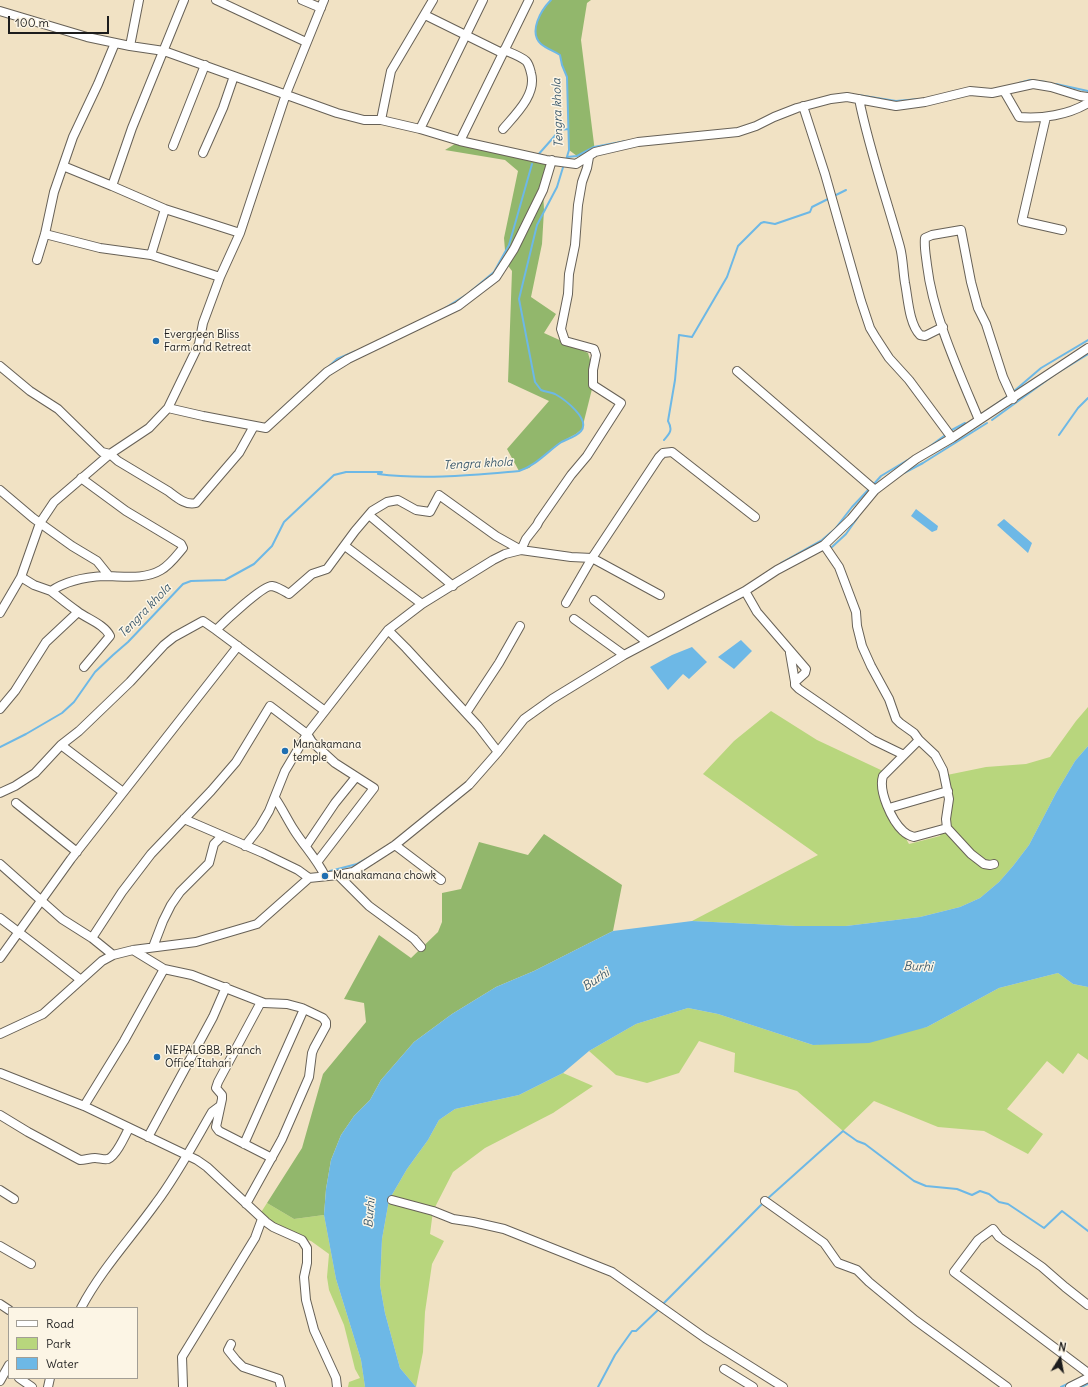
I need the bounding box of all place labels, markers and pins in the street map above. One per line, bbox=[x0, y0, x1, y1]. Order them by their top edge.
place label: Evergreen Bliss Farm and Retreat bbox=[164, 328, 251, 354]
marker: Evergreen Bliss Farm and Retreat bbox=[151, 336, 161, 346]
place label: Manakamana temple bbox=[293, 738, 361, 764]
marker: Manakamana temple bbox=[280, 746, 290, 756]
place label: Manakamana chowk bbox=[333, 869, 436, 883]
marker: Manakamana chowk bbox=[320, 871, 330, 881]
place label: NEPALGBB, Branch Office Itahari bbox=[165, 1044, 261, 1070]
marker: NEPALGBB, Branch Office Itahari bbox=[152, 1052, 162, 1062]

